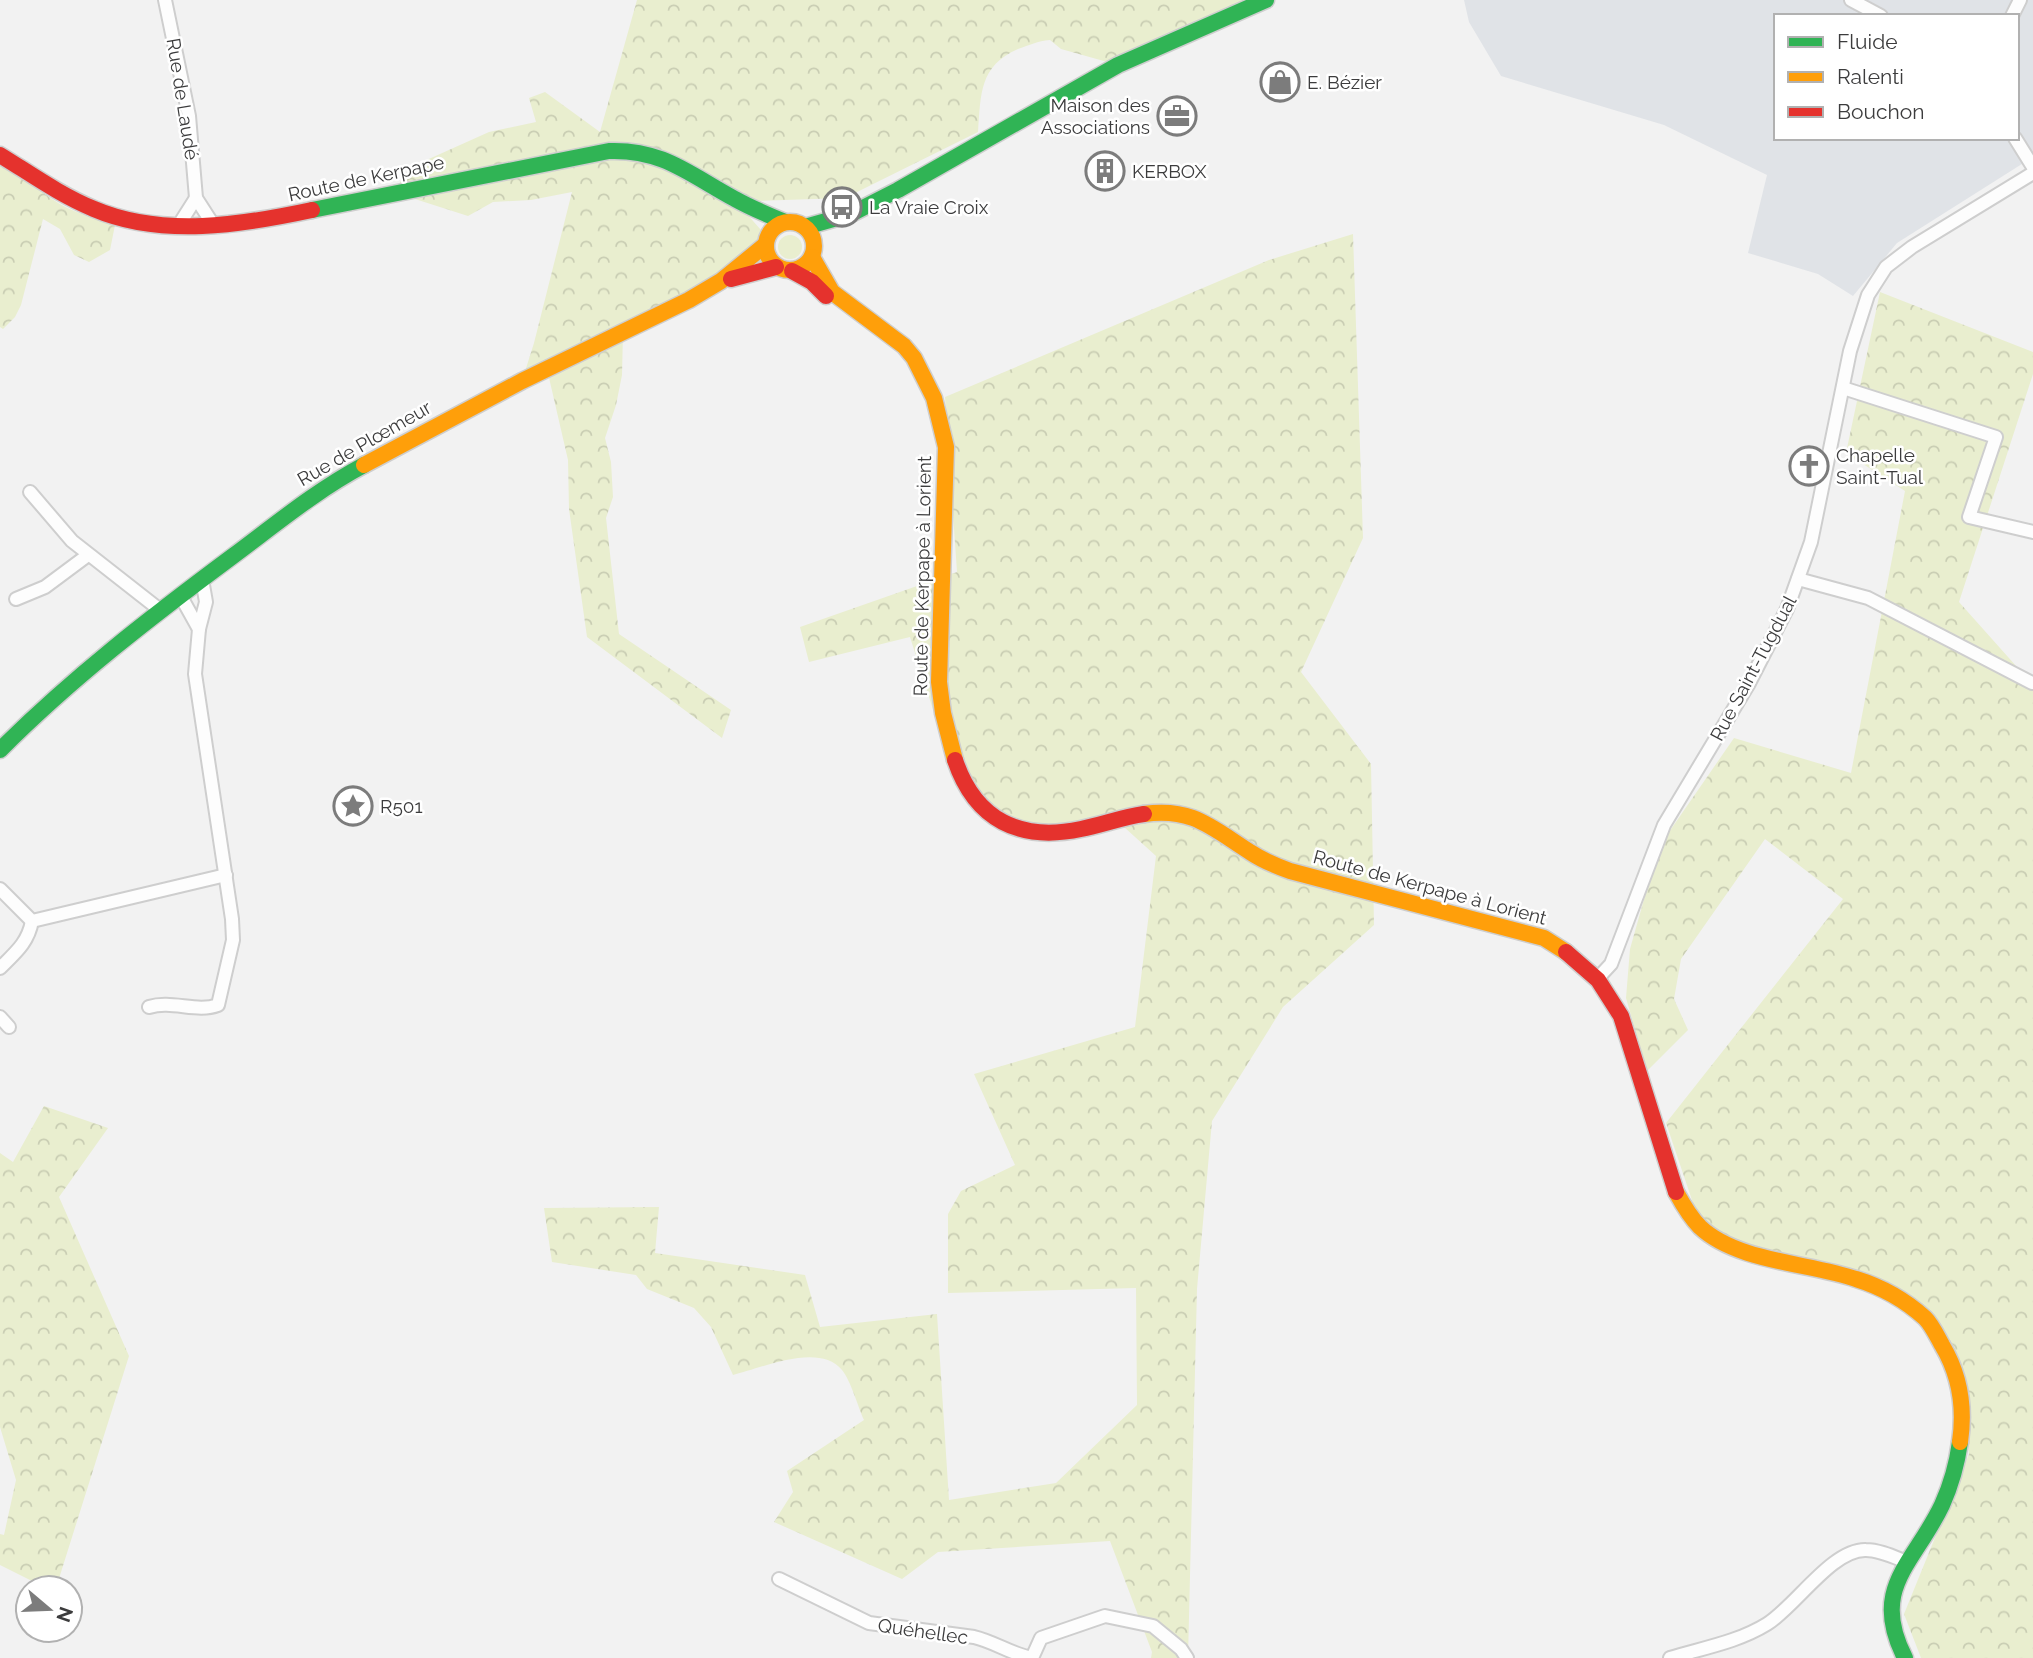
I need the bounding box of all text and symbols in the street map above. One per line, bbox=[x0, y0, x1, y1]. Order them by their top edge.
legend bbox=[1774, 14, 2019, 140]
text: Fluide bbox=[1837, 29, 1898, 54]
street label: Rue de Laudé bbox=[163, 37, 203, 161]
shop icon: E. Bézier bbox=[1259, 61, 1301, 103]
text: Ralenti bbox=[1837, 64, 1904, 89]
place label: E. Bézier bbox=[1307, 71, 1382, 93]
place label: Maison des Associations bbox=[1041, 94, 1150, 138]
office icon: Maison des Associations bbox=[1156, 95, 1198, 137]
text: Bouchon bbox=[1837, 99, 1924, 124]
building icon: KERBOX bbox=[1084, 150, 1126, 192]
street label: Route de Kerpape bbox=[286, 151, 446, 205]
place label: KERBOX bbox=[1132, 160, 1206, 182]
bus stop icon: La Vraie Croix bbox=[821, 186, 863, 228]
place label: La Vraie Croix bbox=[869, 196, 989, 218]
street label: Rue de Plœmeur bbox=[293, 396, 435, 490]
place label: Chapelle Saint-Tual bbox=[1836, 444, 1924, 488]
church icon: Chapelle Saint-Tual bbox=[1788, 445, 1830, 487]
street label: Route de Kerpape à Lorient bbox=[909, 455, 935, 696]
street label: Rue Saint-Tugdual bbox=[1705, 591, 1801, 744]
place icon: R501 bbox=[332, 785, 374, 827]
place label: R501 bbox=[380, 795, 423, 817]
street label: Route de Kerpape à Lorient bbox=[1311, 845, 1550, 929]
north arrow bbox=[14, 1574, 84, 1644]
text: N bbox=[52, 1604, 78, 1625]
street label: Quéhellec bbox=[876, 1614, 970, 1648]

